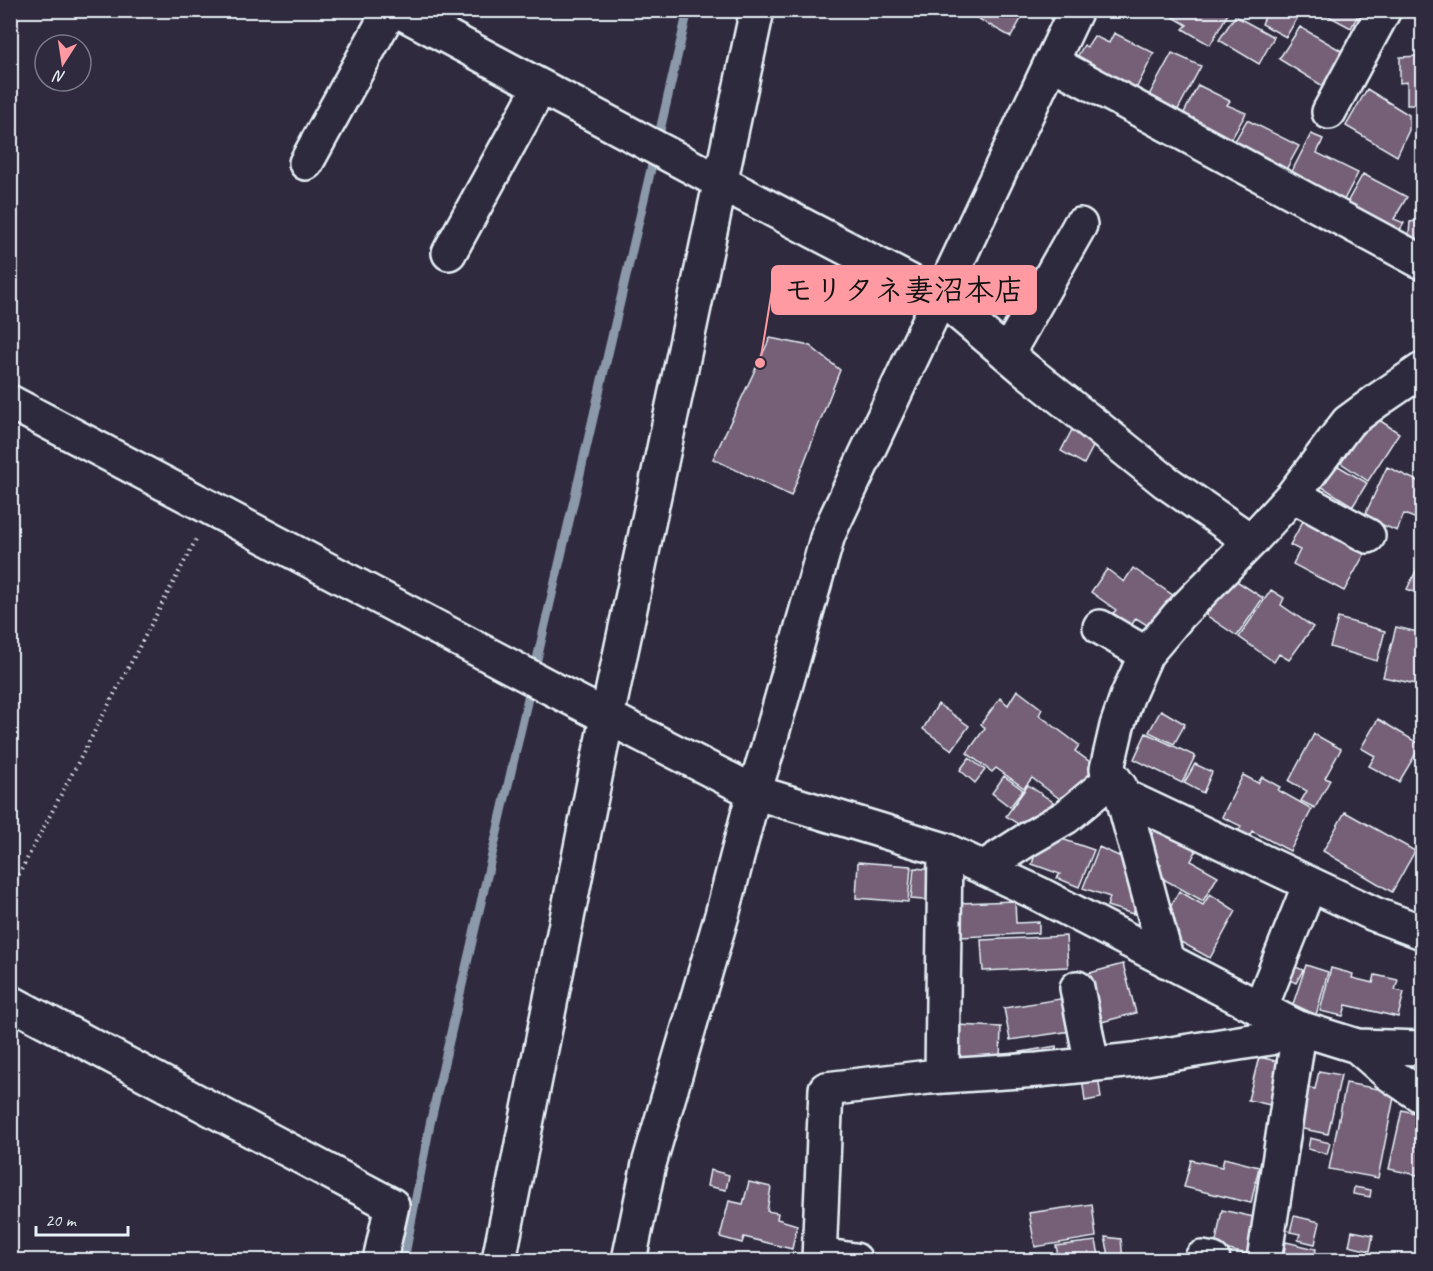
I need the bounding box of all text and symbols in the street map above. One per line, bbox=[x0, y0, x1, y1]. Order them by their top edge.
north arrow bbox=[33, 33, 93, 93]
text: N bbox=[50, 65, 67, 88]
callout: モリタネ妻沼本店 bbox=[772, 266, 1036, 314]
text: モリタネ妻沼本店 bbox=[784, 271, 1024, 309]
scale bar bbox=[36, 1199, 128, 1237]
text: 20 m bbox=[45, 1209, 78, 1231]

